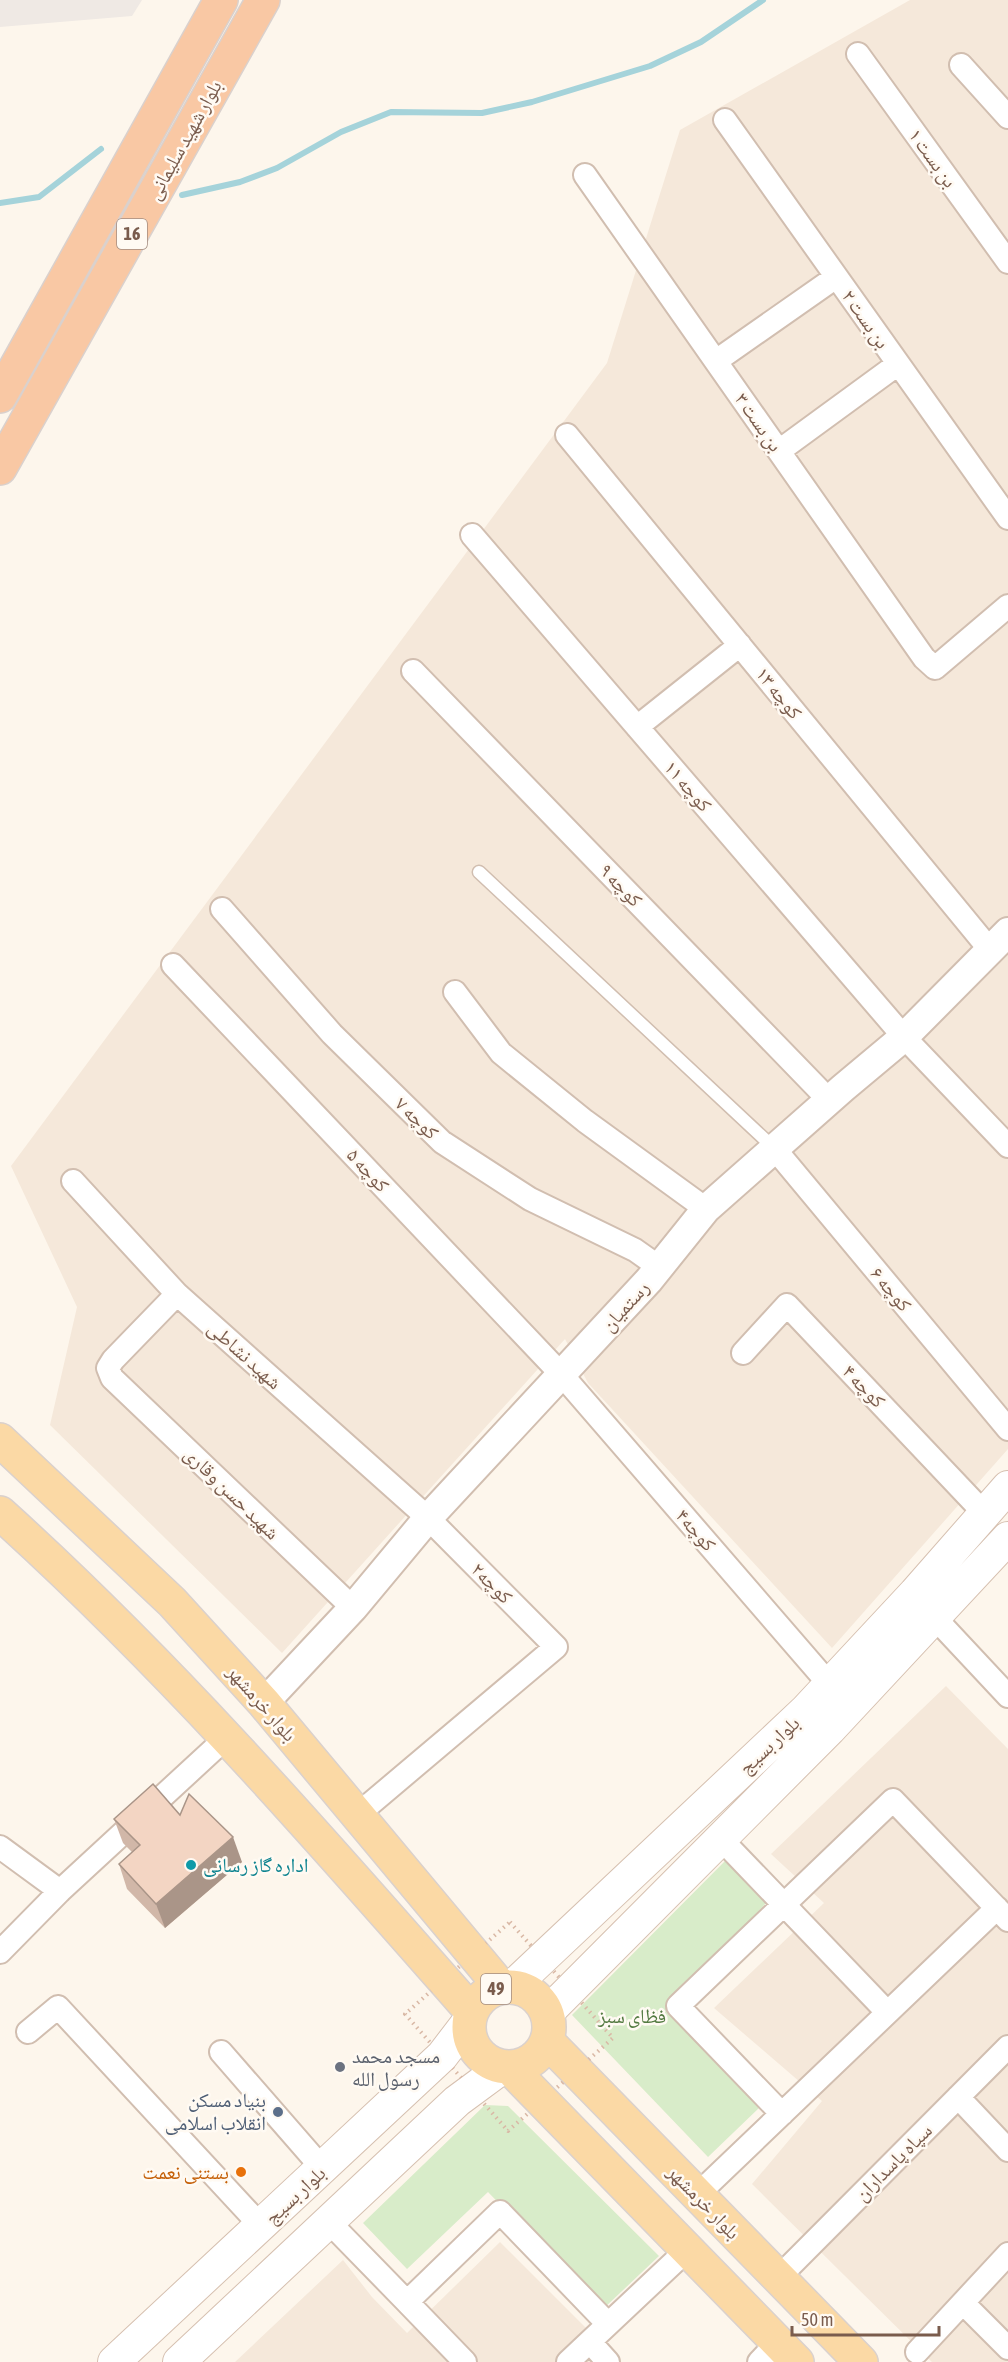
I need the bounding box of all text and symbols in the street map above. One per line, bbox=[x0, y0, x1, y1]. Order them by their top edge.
street label: بلوار شهید سلیمانی bbox=[141, 76, 227, 204]
street label: بن بست ۱ bbox=[904, 124, 962, 192]
road number: 16 bbox=[117, 219, 147, 249]
street label: بن بست ۲ bbox=[837, 285, 895, 353]
street label: بن بست ۳ bbox=[730, 388, 788, 456]
street label: کوچه ۱۳ bbox=[751, 662, 807, 724]
street label: کوچه ۱۱ bbox=[659, 755, 717, 816]
street label: کوچه ۹ bbox=[595, 858, 647, 912]
street label: کوچه ۷ bbox=[390, 1092, 444, 1144]
street label: کوچه ۵ bbox=[342, 1143, 394, 1197]
street label: کوچه ۶ bbox=[866, 1262, 917, 1316]
street label: رستمیان bbox=[596, 1276, 654, 1336]
street label: شهید نشاطی bbox=[203, 1316, 287, 1394]
street label: کوچه ۴ bbox=[838, 1359, 890, 1413]
street label: شهید حسن وقاری bbox=[179, 1441, 285, 1545]
street label: کوچه۴ bbox=[671, 1504, 721, 1556]
street label: کوچه۲ bbox=[467, 1557, 518, 1608]
street label: بلوار خرمشهر bbox=[221, 1659, 302, 1746]
street label: بلوار بسیج bbox=[734, 1711, 805, 1780]
place label: اداره گاز رسانی bbox=[203, 1853, 308, 1877]
marker: اداره گاز رسانی bbox=[184, 1858, 198, 1872]
road number: 49 bbox=[481, 1974, 511, 2004]
park label: فظای سبز bbox=[597, 2004, 666, 2028]
place label: مسجد محمد رسول الله bbox=[352, 2044, 440, 2091]
marker: مسجد محمد رسول الله bbox=[333, 2060, 347, 2074]
place label: بنیاد مسکن انقلاب اسلامی bbox=[165, 2088, 266, 2135]
marker: بنیاد مسکن انقلاب اسلامی bbox=[271, 2105, 285, 2119]
street label: سپاه پاسداران bbox=[849, 2118, 937, 2206]
street label: بلوار خرمشهر bbox=[662, 2159, 745, 2244]
place label: بستنی نعمت bbox=[142, 2160, 229, 2184]
street label: بلوار بسیج bbox=[260, 2161, 331, 2230]
marker: بستنی نعمت bbox=[234, 2165, 248, 2179]
scale bar bbox=[792, 2299, 939, 2337]
text: 50 m bbox=[801, 2309, 833, 2330]

